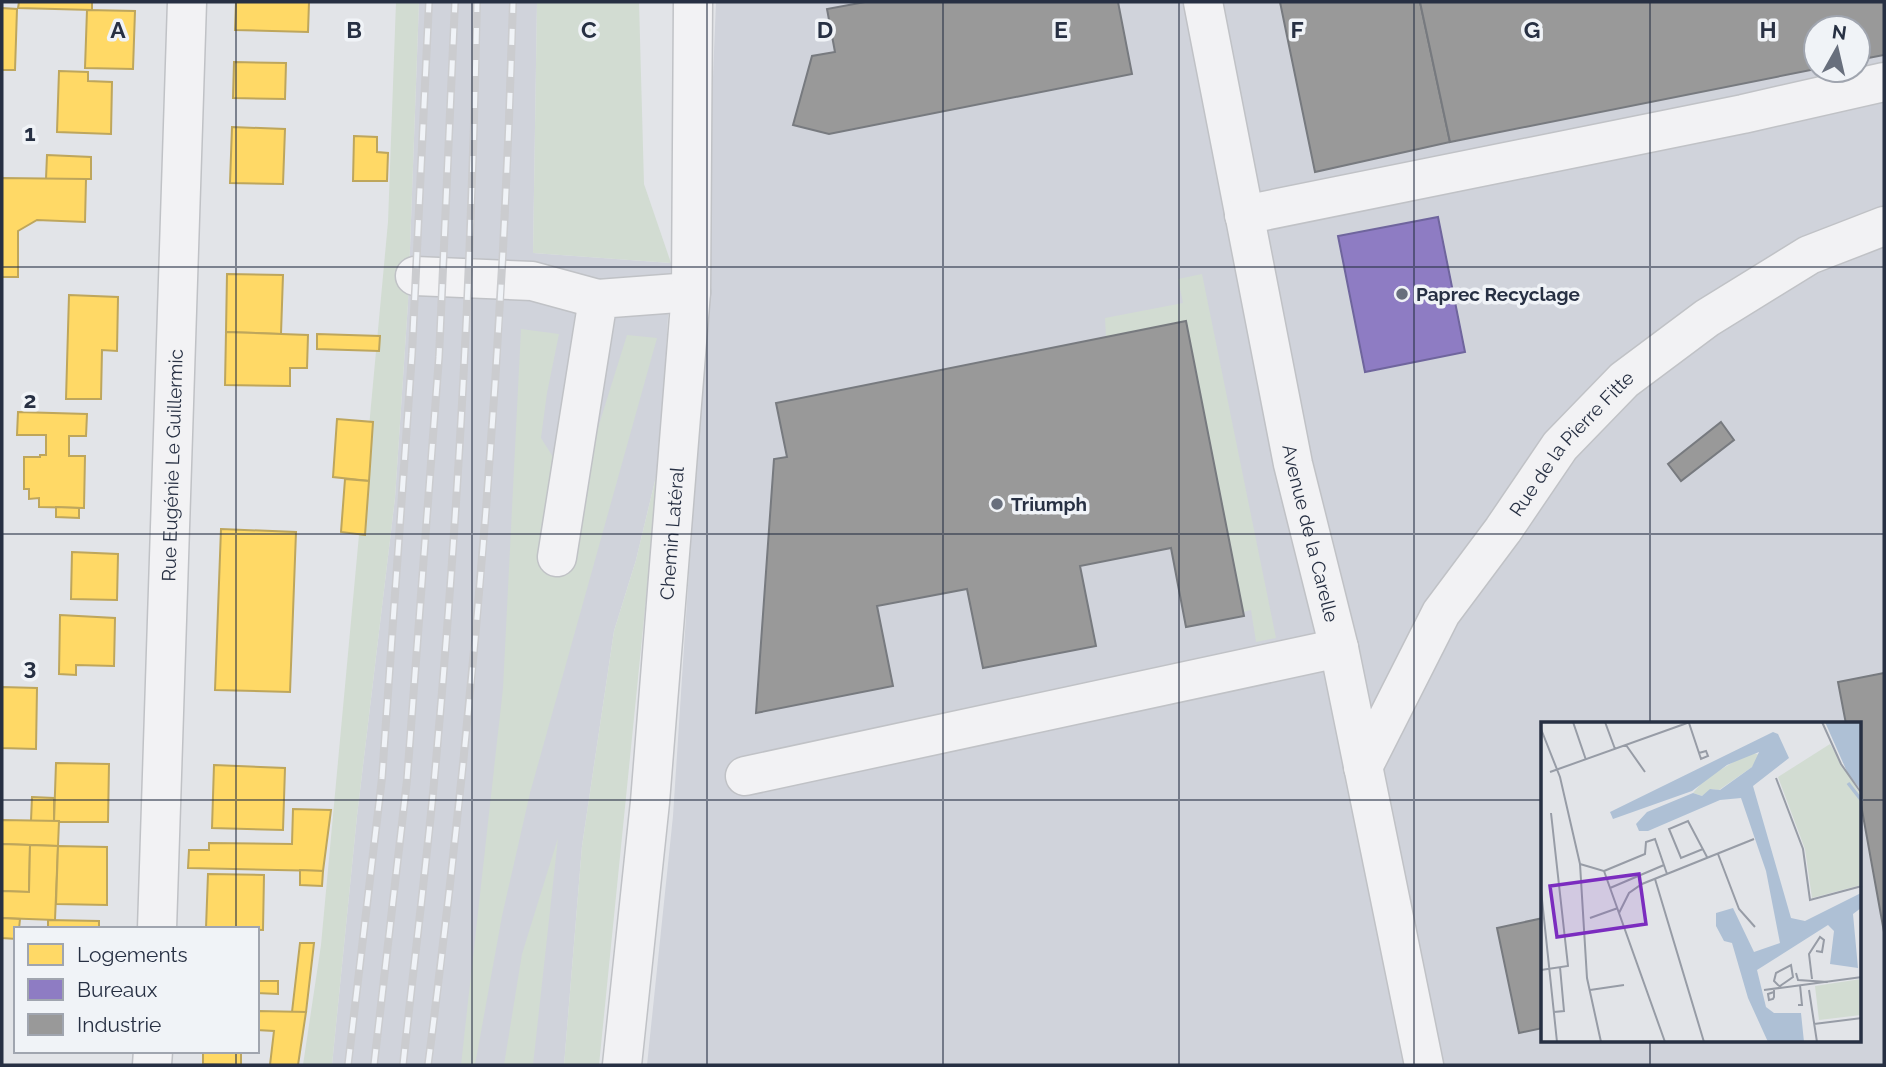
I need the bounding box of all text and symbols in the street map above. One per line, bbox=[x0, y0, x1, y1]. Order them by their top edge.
north arrow bbox=[1802, 14, 1872, 84]
text: A bbox=[110, 16, 126, 43]
text: B bbox=[346, 16, 362, 43]
text: C bbox=[581, 16, 597, 43]
text: D bbox=[817, 16, 833, 43]
text: E bbox=[1054, 16, 1068, 43]
text: F bbox=[1290, 16, 1304, 43]
text: G bbox=[1524, 16, 1540, 43]
text: H bbox=[1759, 16, 1777, 43]
text: N bbox=[1831, 20, 1848, 44]
text: 1 bbox=[24, 119, 36, 146]
place label: Paprec Recyclage bbox=[1416, 283, 1580, 305]
marker: Paprec Recyclage bbox=[1394, 286, 1410, 302]
street label: Rue Eugénie Le Guillermic bbox=[157, 349, 187, 582]
street label: Rue de la Pierre Fitte bbox=[1505, 366, 1638, 520]
text: 2 bbox=[24, 386, 36, 413]
street label: Avenue de la Carelle bbox=[1278, 442, 1343, 624]
street label: Chemin Latéral bbox=[655, 465, 688, 601]
place label: Triumph bbox=[1011, 493, 1087, 515]
marker: Triumph bbox=[989, 496, 1005, 512]
text: 3 bbox=[24, 653, 36, 680]
inset map bbox=[1541, 722, 1862, 1042]
legend bbox=[14, 927, 259, 1053]
text: Logements bbox=[77, 942, 188, 967]
text: Bureaux bbox=[77, 977, 158, 1002]
text: Industrie bbox=[77, 1012, 161, 1037]

